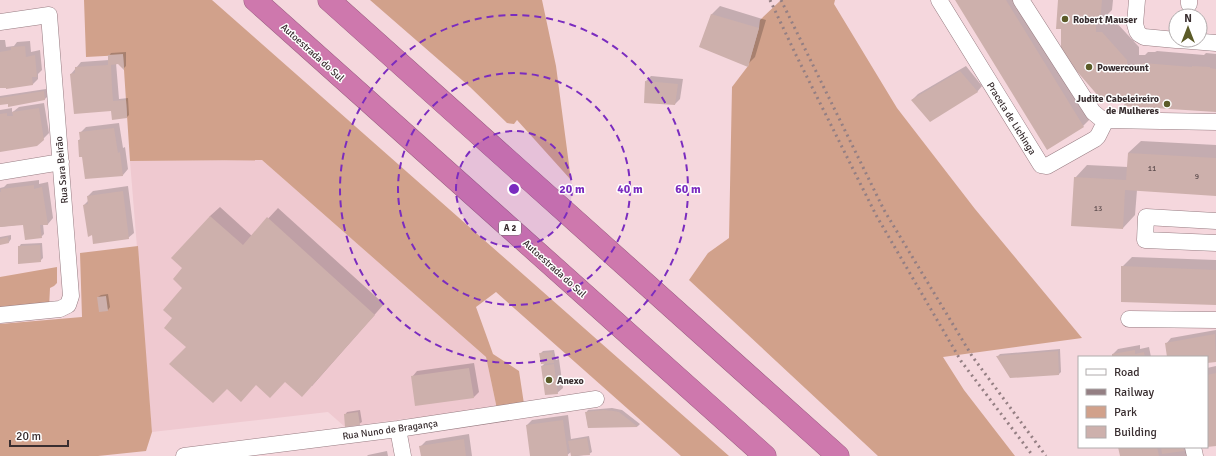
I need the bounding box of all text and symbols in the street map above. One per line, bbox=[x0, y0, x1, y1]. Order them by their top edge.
north arrow bbox=[1168, 8, 1208, 48]
text: N bbox=[1184, 12, 1192, 25]
marker: Robert Mauser bbox=[1060, 14, 1070, 24]
place label: Robert Mauser bbox=[1073, 14, 1137, 26]
street label: Autoestrada do Sul bbox=[278, 21, 346, 84]
marker: Powercount bbox=[1084, 62, 1094, 72]
place label: Powercount bbox=[1097, 62, 1149, 74]
street label: Praceta de Lichinga bbox=[984, 80, 1038, 157]
place label: Judite Cabeleireiro de Mulheres bbox=[1076, 93, 1160, 117]
marker: Judite Cabeleireiro de Mulheres bbox=[1162, 99, 1172, 109]
street label: Rua Sara Beirão bbox=[53, 136, 71, 204]
house number: 11 bbox=[1148, 163, 1156, 173]
house number: 9 bbox=[1195, 171, 1199, 181]
centre of rings bbox=[507, 182, 521, 196]
text: 20 m bbox=[559, 182, 585, 197]
text: 40 m bbox=[617, 182, 643, 197]
text: 60 m bbox=[675, 182, 701, 197]
house number: 13 bbox=[1094, 203, 1102, 213]
road number: A 2 bbox=[499, 221, 521, 235]
street label: Autoestrada do Sul bbox=[520, 237, 588, 300]
legend bbox=[1078, 356, 1208, 448]
text: Road bbox=[1114, 365, 1140, 380]
marker: Anexo bbox=[544, 375, 554, 385]
place label: Anexo bbox=[557, 375, 584, 387]
text: Railway bbox=[1114, 385, 1154, 400]
text: Park bbox=[1114, 405, 1137, 420]
street label: Rua Nuno de Bragança bbox=[342, 417, 439, 443]
scale bar bbox=[10, 422, 68, 448]
text: Building bbox=[1114, 425, 1157, 440]
text: 20 m bbox=[16, 429, 41, 444]

